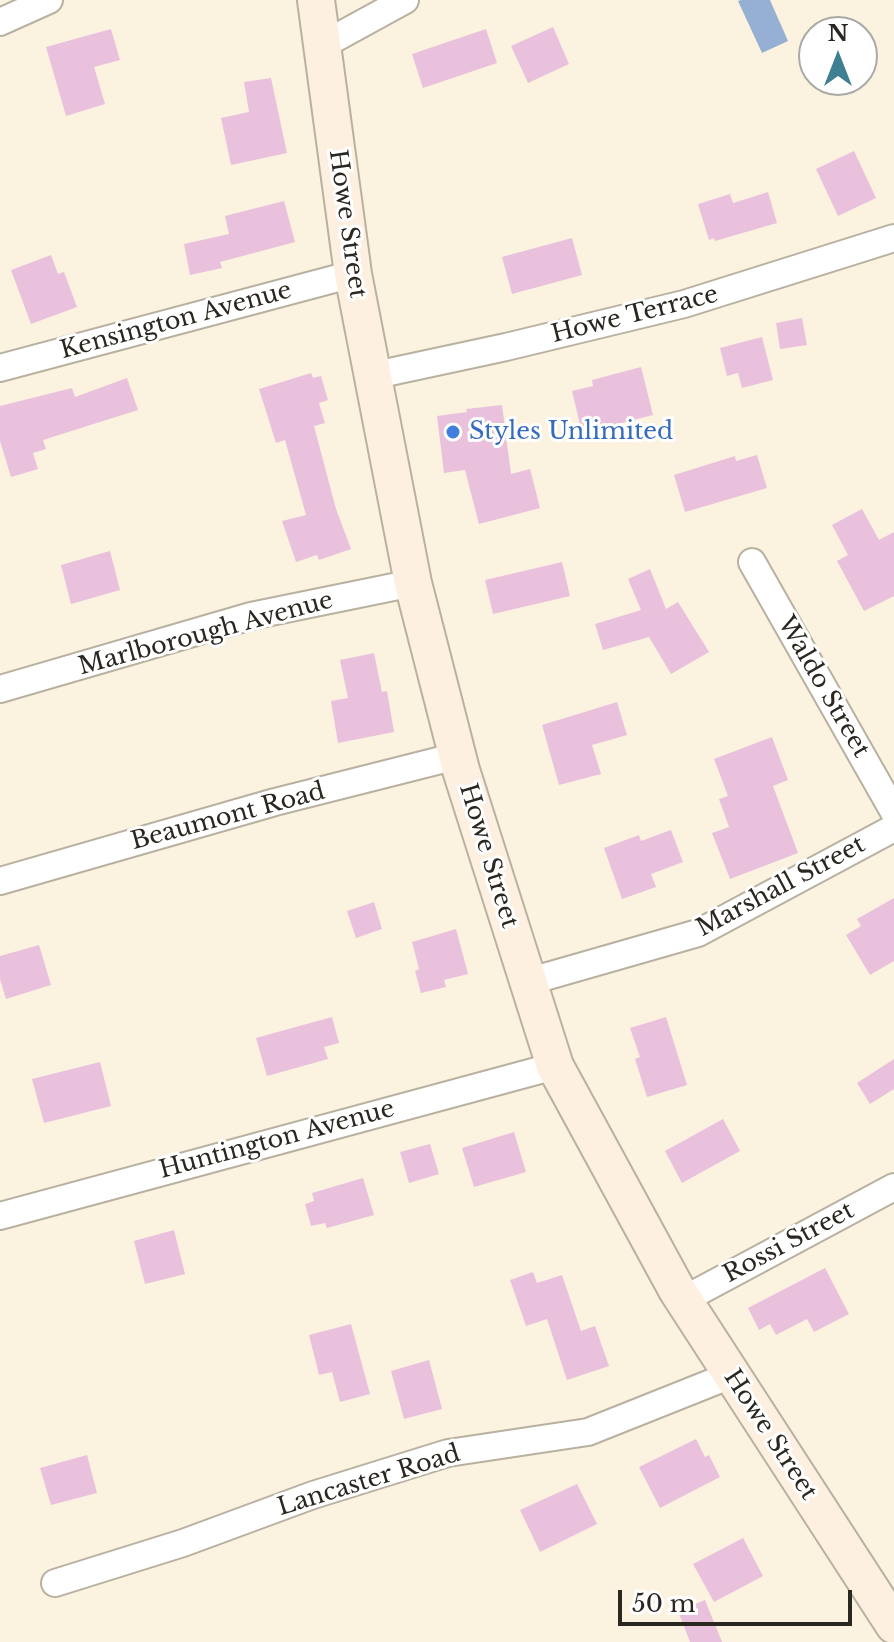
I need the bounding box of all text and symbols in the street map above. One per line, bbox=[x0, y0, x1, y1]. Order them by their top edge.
north arrow bbox=[798, 16, 878, 96]
text: N bbox=[828, 20, 848, 47]
street label: Howe Street bbox=[322, 148, 372, 300]
street label: Kensington Avenue bbox=[57, 276, 295, 366]
street label: Howe Terrace bbox=[549, 280, 721, 350]
place label: Styles Unlimited bbox=[469, 418, 673, 446]
marker: Styles Unlimited bbox=[444, 423, 462, 441]
street label: Marlborough Avenue bbox=[76, 586, 336, 682]
street label: Waldo Street bbox=[771, 611, 875, 763]
street label: Beaumont Road bbox=[128, 777, 328, 857]
street label: Howe Street bbox=[452, 780, 524, 932]
street label: Marshall Street bbox=[692, 831, 870, 943]
street label: Huntington Avenue bbox=[156, 1095, 398, 1185]
street label: Rossi Street bbox=[719, 1197, 859, 1289]
street label: Howe Street bbox=[717, 1364, 823, 1506]
street label: Lancaster Road bbox=[274, 1440, 464, 1522]
scale bar bbox=[622, 1574, 856, 1624]
text: 50 m bbox=[632, 1589, 695, 1618]

